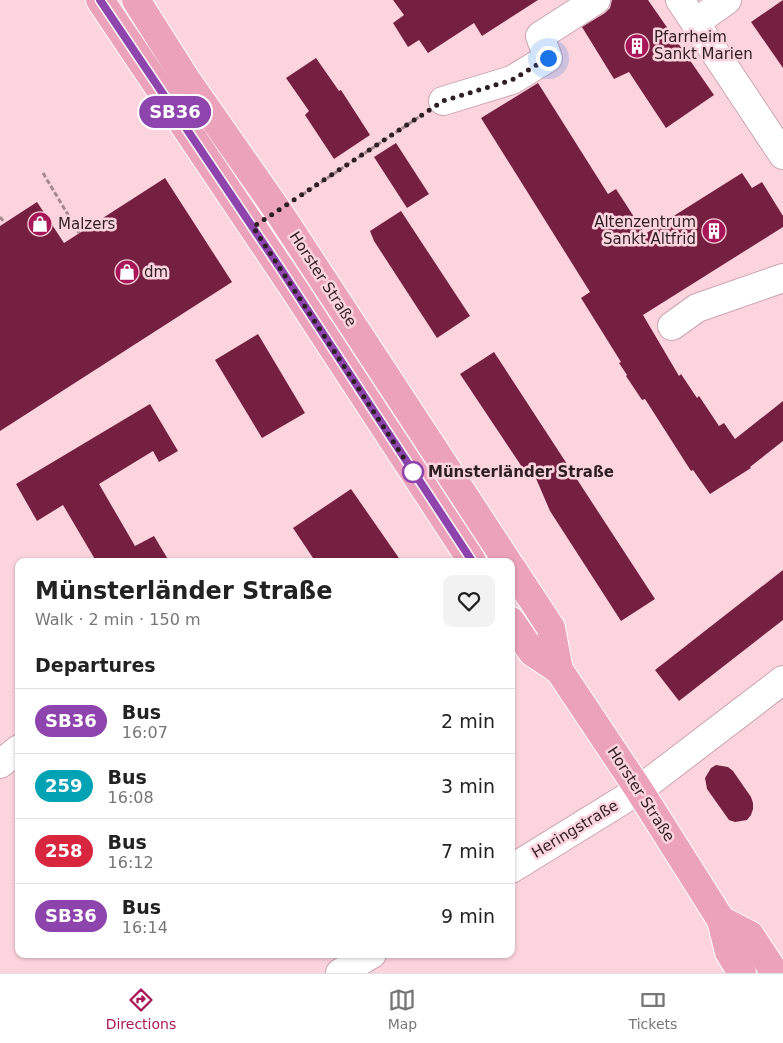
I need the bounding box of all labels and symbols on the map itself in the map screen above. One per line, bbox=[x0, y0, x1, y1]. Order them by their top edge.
place label: Pfarrheim Sankt Marien bbox=[654, 28, 753, 63]
building icon: Pfarrheim Sankt Marien bbox=[624, 33, 650, 59]
your location bbox=[536, 46, 561, 71]
line badge: SB36 bbox=[140, 96, 210, 128]
shop icon: Malzers bbox=[27, 211, 53, 237]
place label: Altenzentrum Sankt Altfrid bbox=[594, 213, 696, 248]
place label: Malzers bbox=[58, 215, 116, 233]
building icon: Altenzentrum Sankt Altfrid bbox=[701, 218, 727, 244]
street label: Horster Straße bbox=[286, 228, 360, 330]
shop icon: dm bbox=[114, 259, 140, 285]
place label: dm bbox=[144, 263, 168, 281]
marker: Münsterländer Straße bbox=[402, 461, 424, 483]
place label: Münsterländer Straße bbox=[428, 463, 614, 481]
street label: Horster Straße bbox=[604, 743, 678, 845]
street label: Heringstraße bbox=[529, 796, 621, 862]

